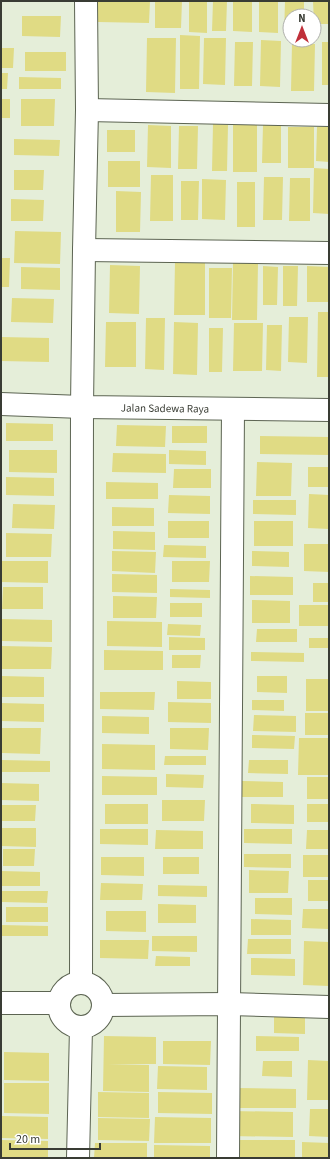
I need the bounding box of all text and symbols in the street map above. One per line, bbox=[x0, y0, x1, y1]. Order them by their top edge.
north arrow bbox=[282, 8, 322, 48]
text: N bbox=[298, 11, 306, 26]
street label: Jalan Sadewa Raya bbox=[121, 400, 209, 417]
scale bar bbox=[10, 1125, 100, 1151]
text: 20 m bbox=[16, 1131, 40, 1148]

